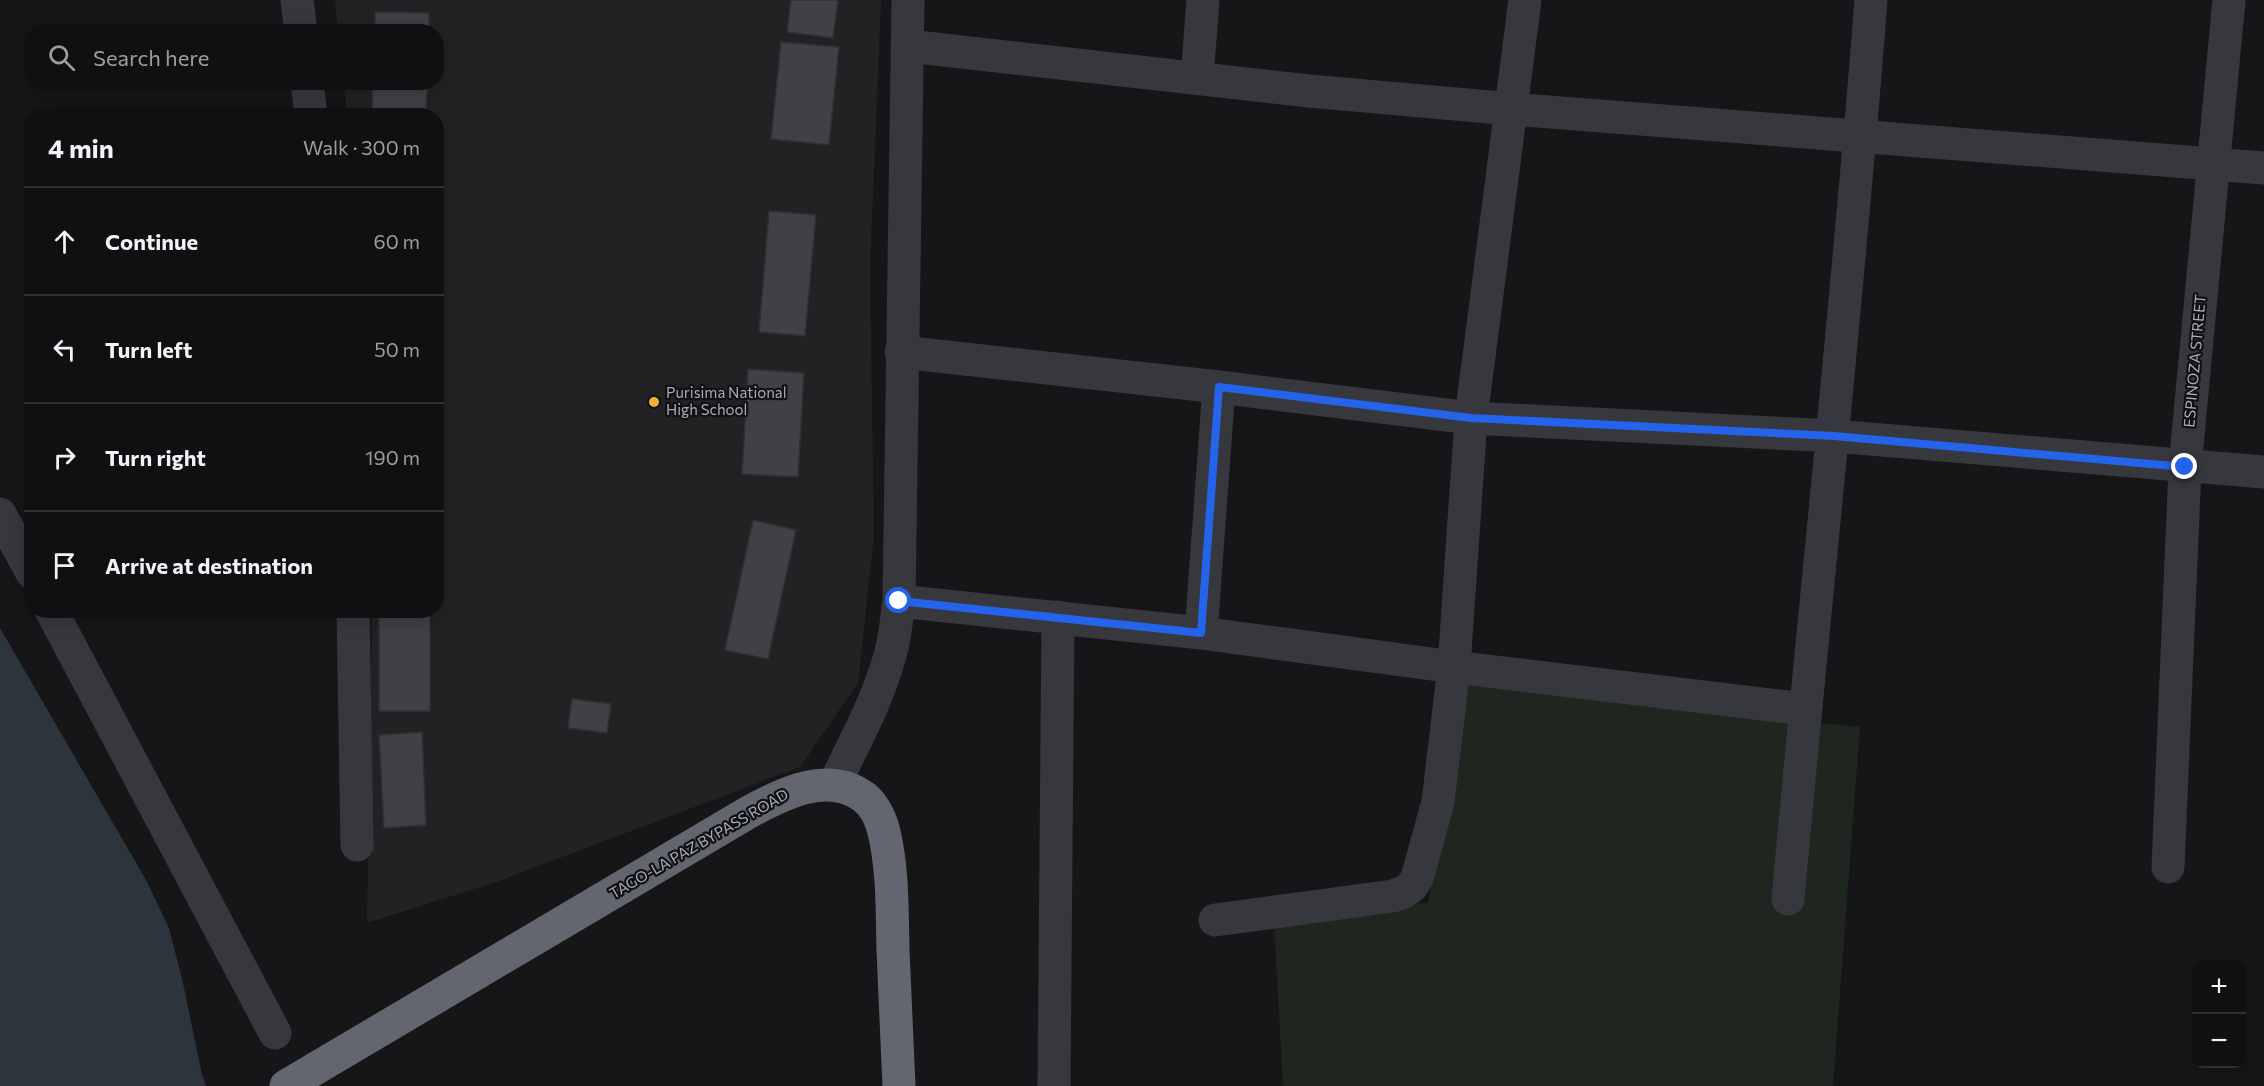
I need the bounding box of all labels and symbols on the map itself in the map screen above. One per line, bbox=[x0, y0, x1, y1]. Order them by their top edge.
street label: ESPINOZA STREET bbox=[2179, 293, 2209, 428]
place label: Purisima National High School bbox=[666, 383, 787, 418]
marker: Purisima National High School bbox=[647, 395, 661, 409]
route end bbox=[2171, 453, 2197, 479]
route start bbox=[885, 587, 911, 613]
street label: TAGO-LA PAZ BYPASS ROAD bbox=[606, 785, 791, 902]

